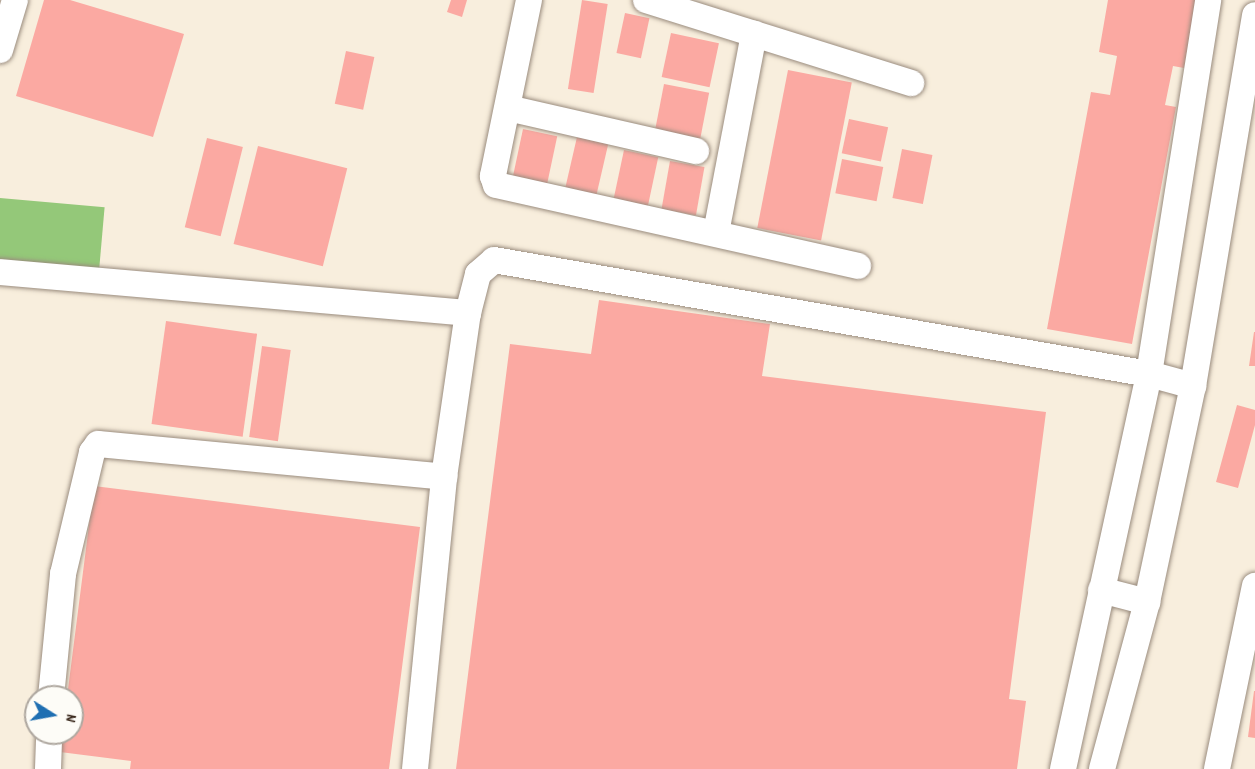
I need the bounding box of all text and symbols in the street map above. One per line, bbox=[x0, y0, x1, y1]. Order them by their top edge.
north arrow bbox=[24, 685, 84, 745]
text: N bbox=[58, 712, 82, 724]

